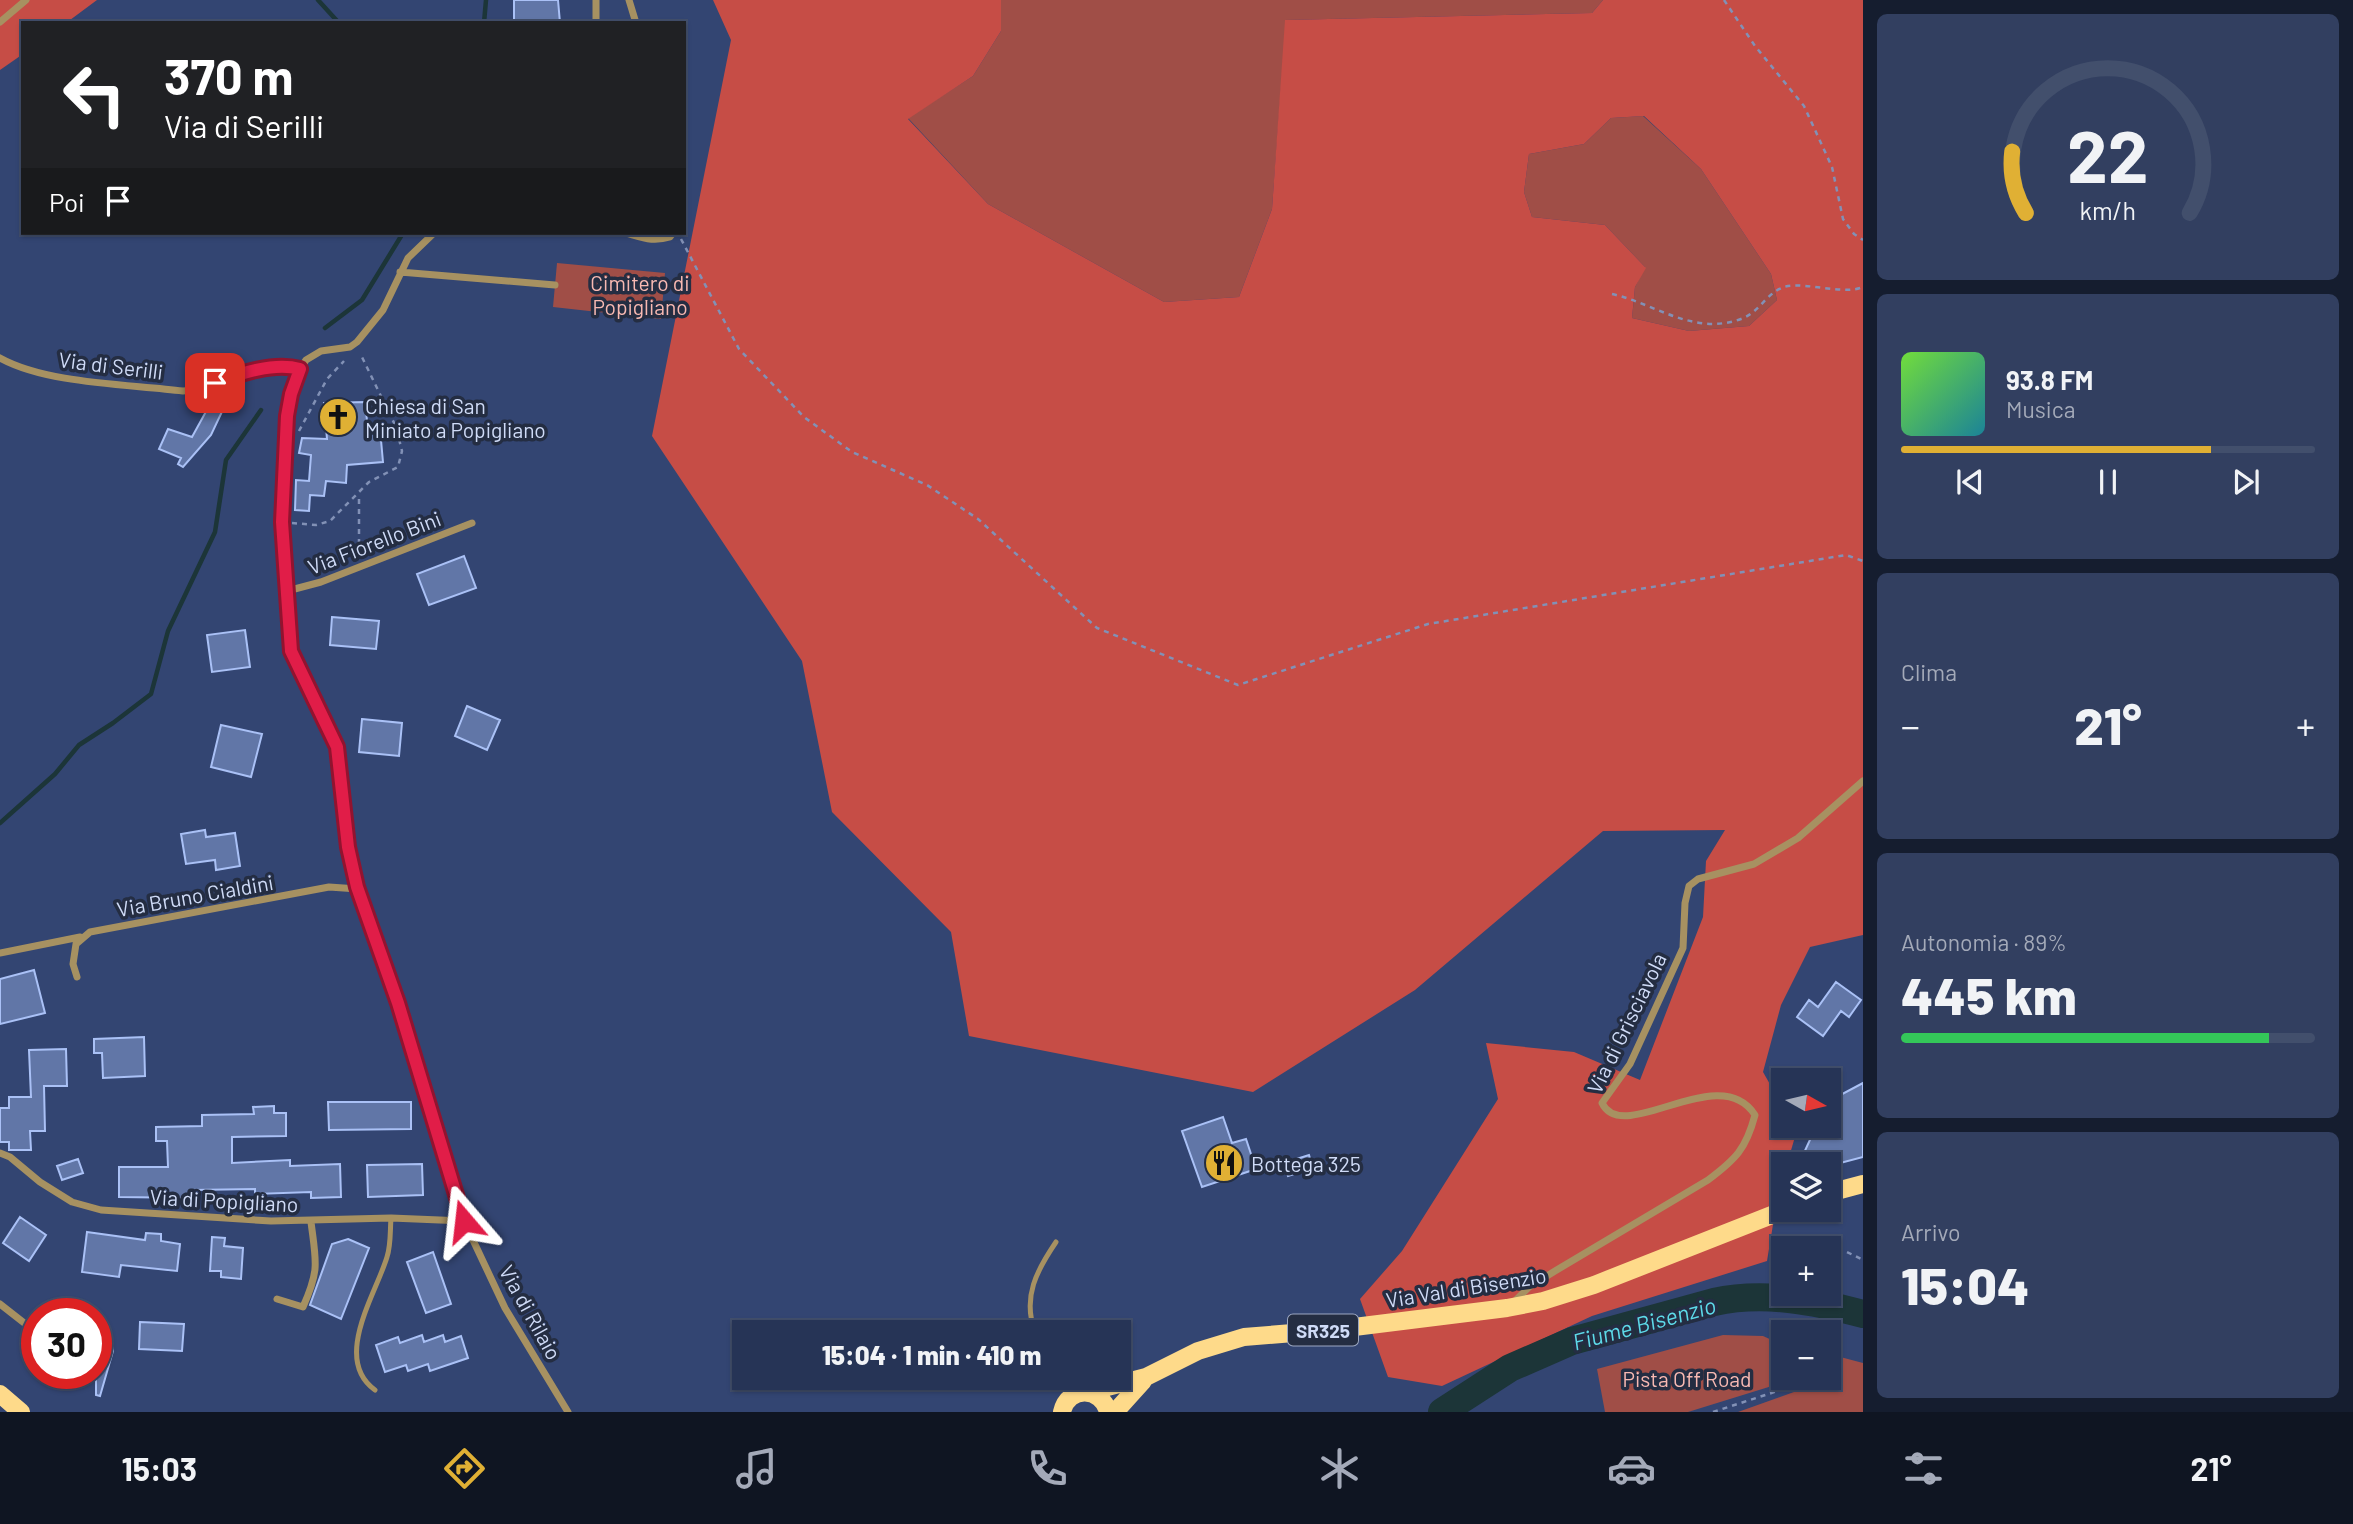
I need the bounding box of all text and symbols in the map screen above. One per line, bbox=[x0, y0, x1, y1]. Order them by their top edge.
text: 370 m bbox=[164, 46, 293, 105]
icon: left bbox=[49, 49, 140, 140]
text: Via di Serilli bbox=[164, 106, 324, 144]
text: 22 bbox=[2067, 110, 2149, 198]
icon: arrive bbox=[99, 182, 137, 220]
text: Poi bbox=[49, 186, 85, 217]
text: km/h bbox=[2080, 195, 2136, 225]
park label: Cimitero di Popigliano bbox=[590, 270, 690, 319]
street label: Via di Serilli bbox=[57, 346, 165, 384]
pin bbox=[185, 353, 245, 413]
icon: arrive bbox=[196, 364, 234, 402]
text: 93.8 FM bbox=[2006, 364, 2093, 395]
place label: Chiesa di San Miniato a Popigliano bbox=[365, 393, 546, 442]
text: Musica bbox=[2006, 395, 2075, 423]
church icon: Chiesa di San Miniato a Popigliano bbox=[317, 396, 359, 438]
icon: previous bbox=[1951, 463, 1989, 501]
icon: pause bbox=[2089, 463, 2127, 501]
icon: next bbox=[2227, 463, 2265, 501]
street label: Via Fiorello Bini bbox=[304, 505, 444, 579]
text: Clima bbox=[1901, 658, 1957, 686]
text: 21° bbox=[2074, 693, 2142, 755]
text: − bbox=[1901, 702, 1920, 748]
text: + bbox=[2296, 702, 2315, 748]
street label: Via Bruno Cialdini bbox=[115, 869, 275, 921]
text: Autonomia · 89% bbox=[1901, 928, 2067, 956]
street label: Via di Grisciavola bbox=[1581, 949, 1671, 1097]
text: 445 km bbox=[1901, 963, 2077, 1025]
north arrow bbox=[1771, 1068, 1841, 1138]
map controls bbox=[1771, 1068, 1841, 1390]
restaurant icon: Bottega 325 bbox=[1203, 1142, 1245, 1184]
place label: Bottega 325 bbox=[1251, 1151, 1361, 1176]
button: layers bbox=[1771, 1152, 1841, 1222]
street label: Via di Popigliano bbox=[149, 1184, 299, 1216]
position arrow bbox=[427, 1184, 501, 1258]
text: Arrivo bbox=[1901, 1218, 1961, 1246]
button: + bbox=[1771, 1236, 1841, 1306]
text: 15:04 bbox=[1901, 1253, 2029, 1315]
street label: Via di Rilaio bbox=[495, 1260, 567, 1364]
street label: Via Val di Bisenzio bbox=[1384, 1262, 1548, 1312]
water label: Fiume Bisenzio bbox=[1569, 1290, 1719, 1356]
speed limit sign: 30 bbox=[21, 1298, 112, 1389]
road number: SR325 bbox=[1288, 1314, 1358, 1346]
button: − bbox=[1771, 1320, 1841, 1390]
text: 15:04 · 1 min · 410 m bbox=[822, 1339, 1041, 1370]
park label: Pista Off Road bbox=[1622, 1366, 1752, 1391]
icon: directions bbox=[440, 1444, 489, 1493]
icon: music bbox=[732, 1444, 781, 1493]
icon: phone bbox=[1023, 1444, 1072, 1493]
icon: climate bbox=[1315, 1444, 1364, 1493]
icon: car bbox=[1607, 1444, 1656, 1493]
icon: filters bbox=[1899, 1444, 1948, 1493]
text: 15:03 bbox=[121, 1449, 197, 1487]
text: 21° bbox=[2190, 1449, 2232, 1487]

